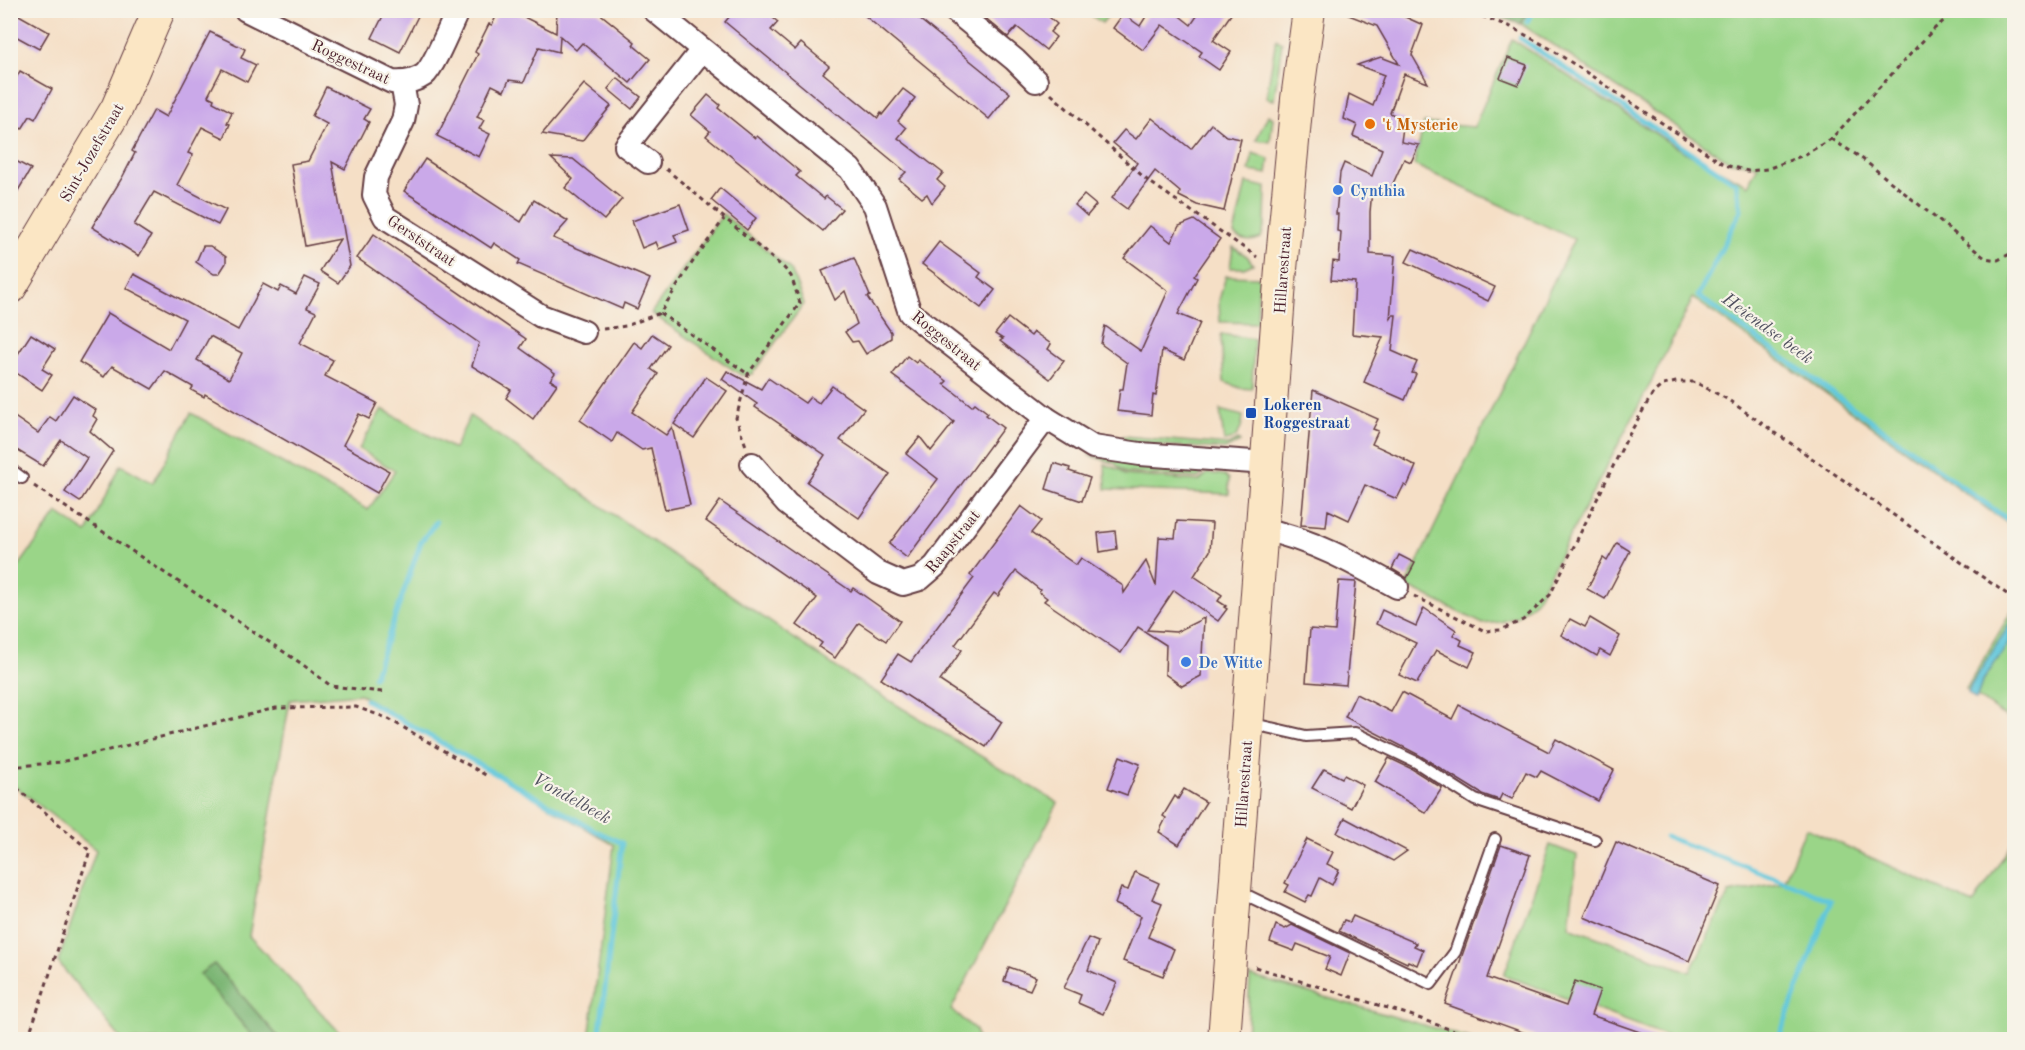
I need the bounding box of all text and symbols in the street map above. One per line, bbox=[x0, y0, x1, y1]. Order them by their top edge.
street label: Roggestraat bbox=[308, 38, 392, 88]
street label: Sint-Jozefstraat bbox=[58, 101, 128, 205]
marker: 't Mysterie bbox=[1363, 117, 1377, 131]
place label: 't Mysterie bbox=[1382, 118, 1458, 134]
marker: Cynthia bbox=[1331, 183, 1345, 197]
place label: Cynthia bbox=[1350, 184, 1406, 200]
street label: Gerststraat bbox=[384, 213, 458, 270]
street label: Hillarestraat bbox=[1273, 225, 1295, 315]
water label: Heiendse beek bbox=[1718, 289, 1816, 368]
street label: Roggestraat bbox=[908, 309, 984, 375]
place label: Lokeren Roggestraat bbox=[1263, 398, 1350, 432]
marker: Lokeren Roggestraat bbox=[1244, 406, 1258, 420]
street label: Raapstraat bbox=[923, 507, 984, 577]
marker: De Witte bbox=[1179, 655, 1193, 669]
place label: De Witte bbox=[1198, 656, 1263, 672]
street label: Hillarestraat bbox=[1234, 739, 1256, 829]
water label: Vondelbeek bbox=[529, 770, 614, 828]

